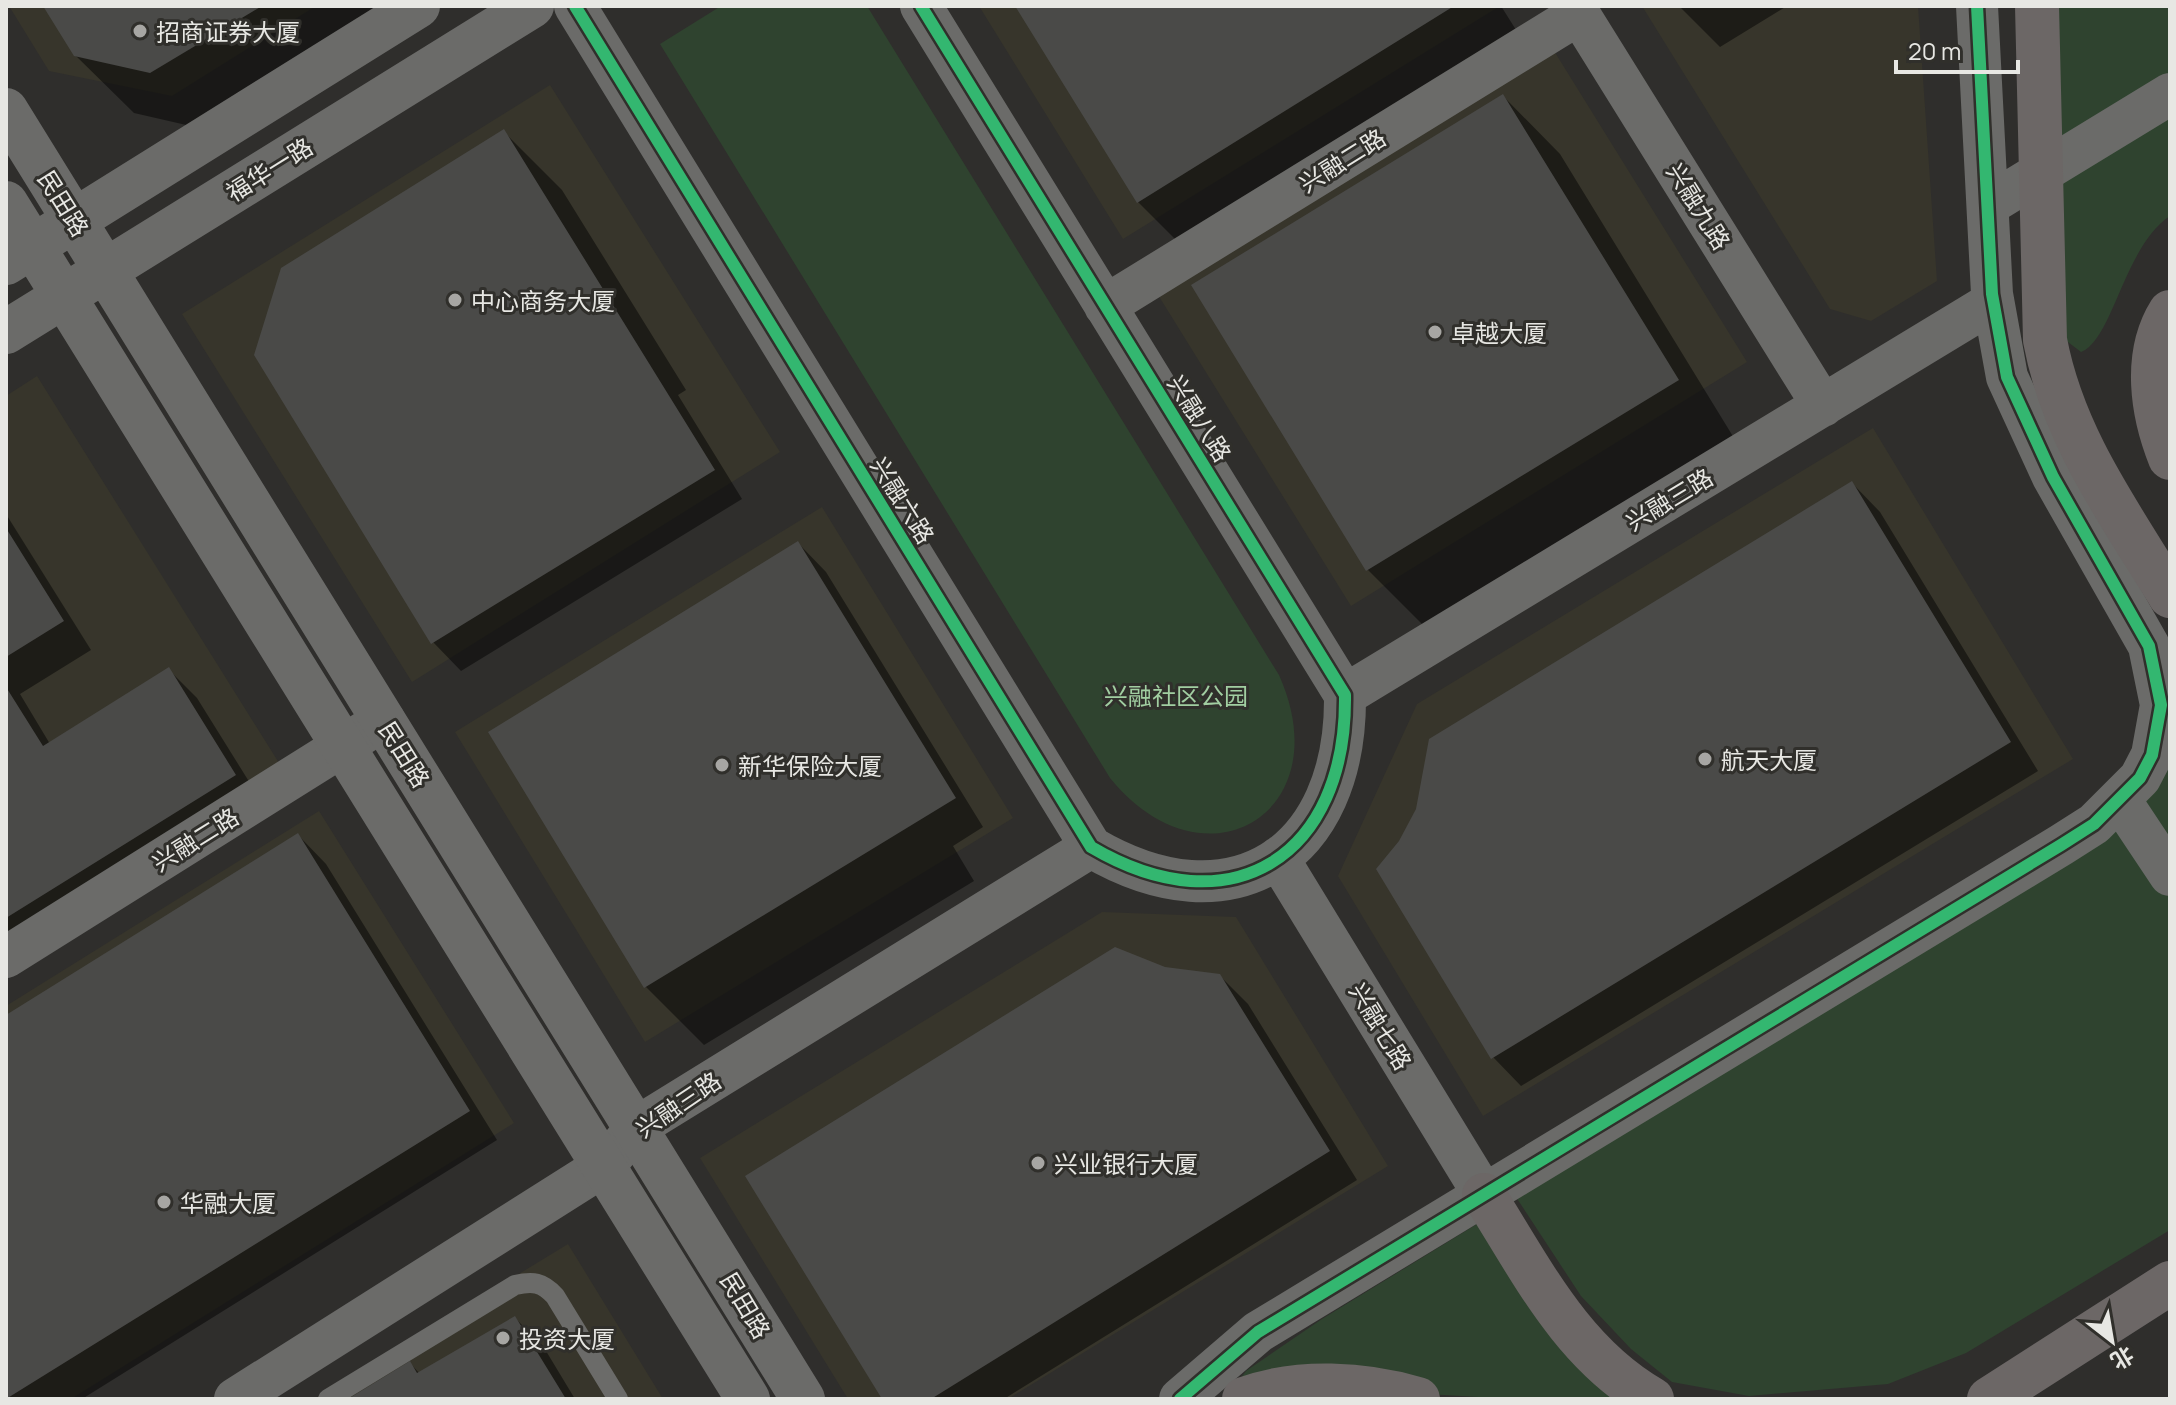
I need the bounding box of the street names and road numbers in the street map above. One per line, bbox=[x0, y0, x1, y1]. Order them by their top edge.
street label: 兴融二路 bbox=[1293, 121, 1391, 199]
street label: 福华一路 bbox=[220, 130, 318, 208]
street label: 兴融九路 bbox=[1660, 157, 1738, 255]
street label: 民田路 bbox=[31, 164, 97, 242]
street label: 兴融八路 bbox=[1161, 369, 1239, 467]
street label: 兴融六路 bbox=[864, 451, 942, 549]
street label: 兴融三路 bbox=[1619, 460, 1719, 538]
street label: 民田路 bbox=[372, 715, 438, 793]
street label: 兴融二路 bbox=[146, 800, 244, 878]
street label: 兴融七路 bbox=[1342, 976, 1420, 1076]
street label: 兴融三路 bbox=[629, 1063, 727, 1145]
street label: 民田路 bbox=[713, 1266, 779, 1344]

